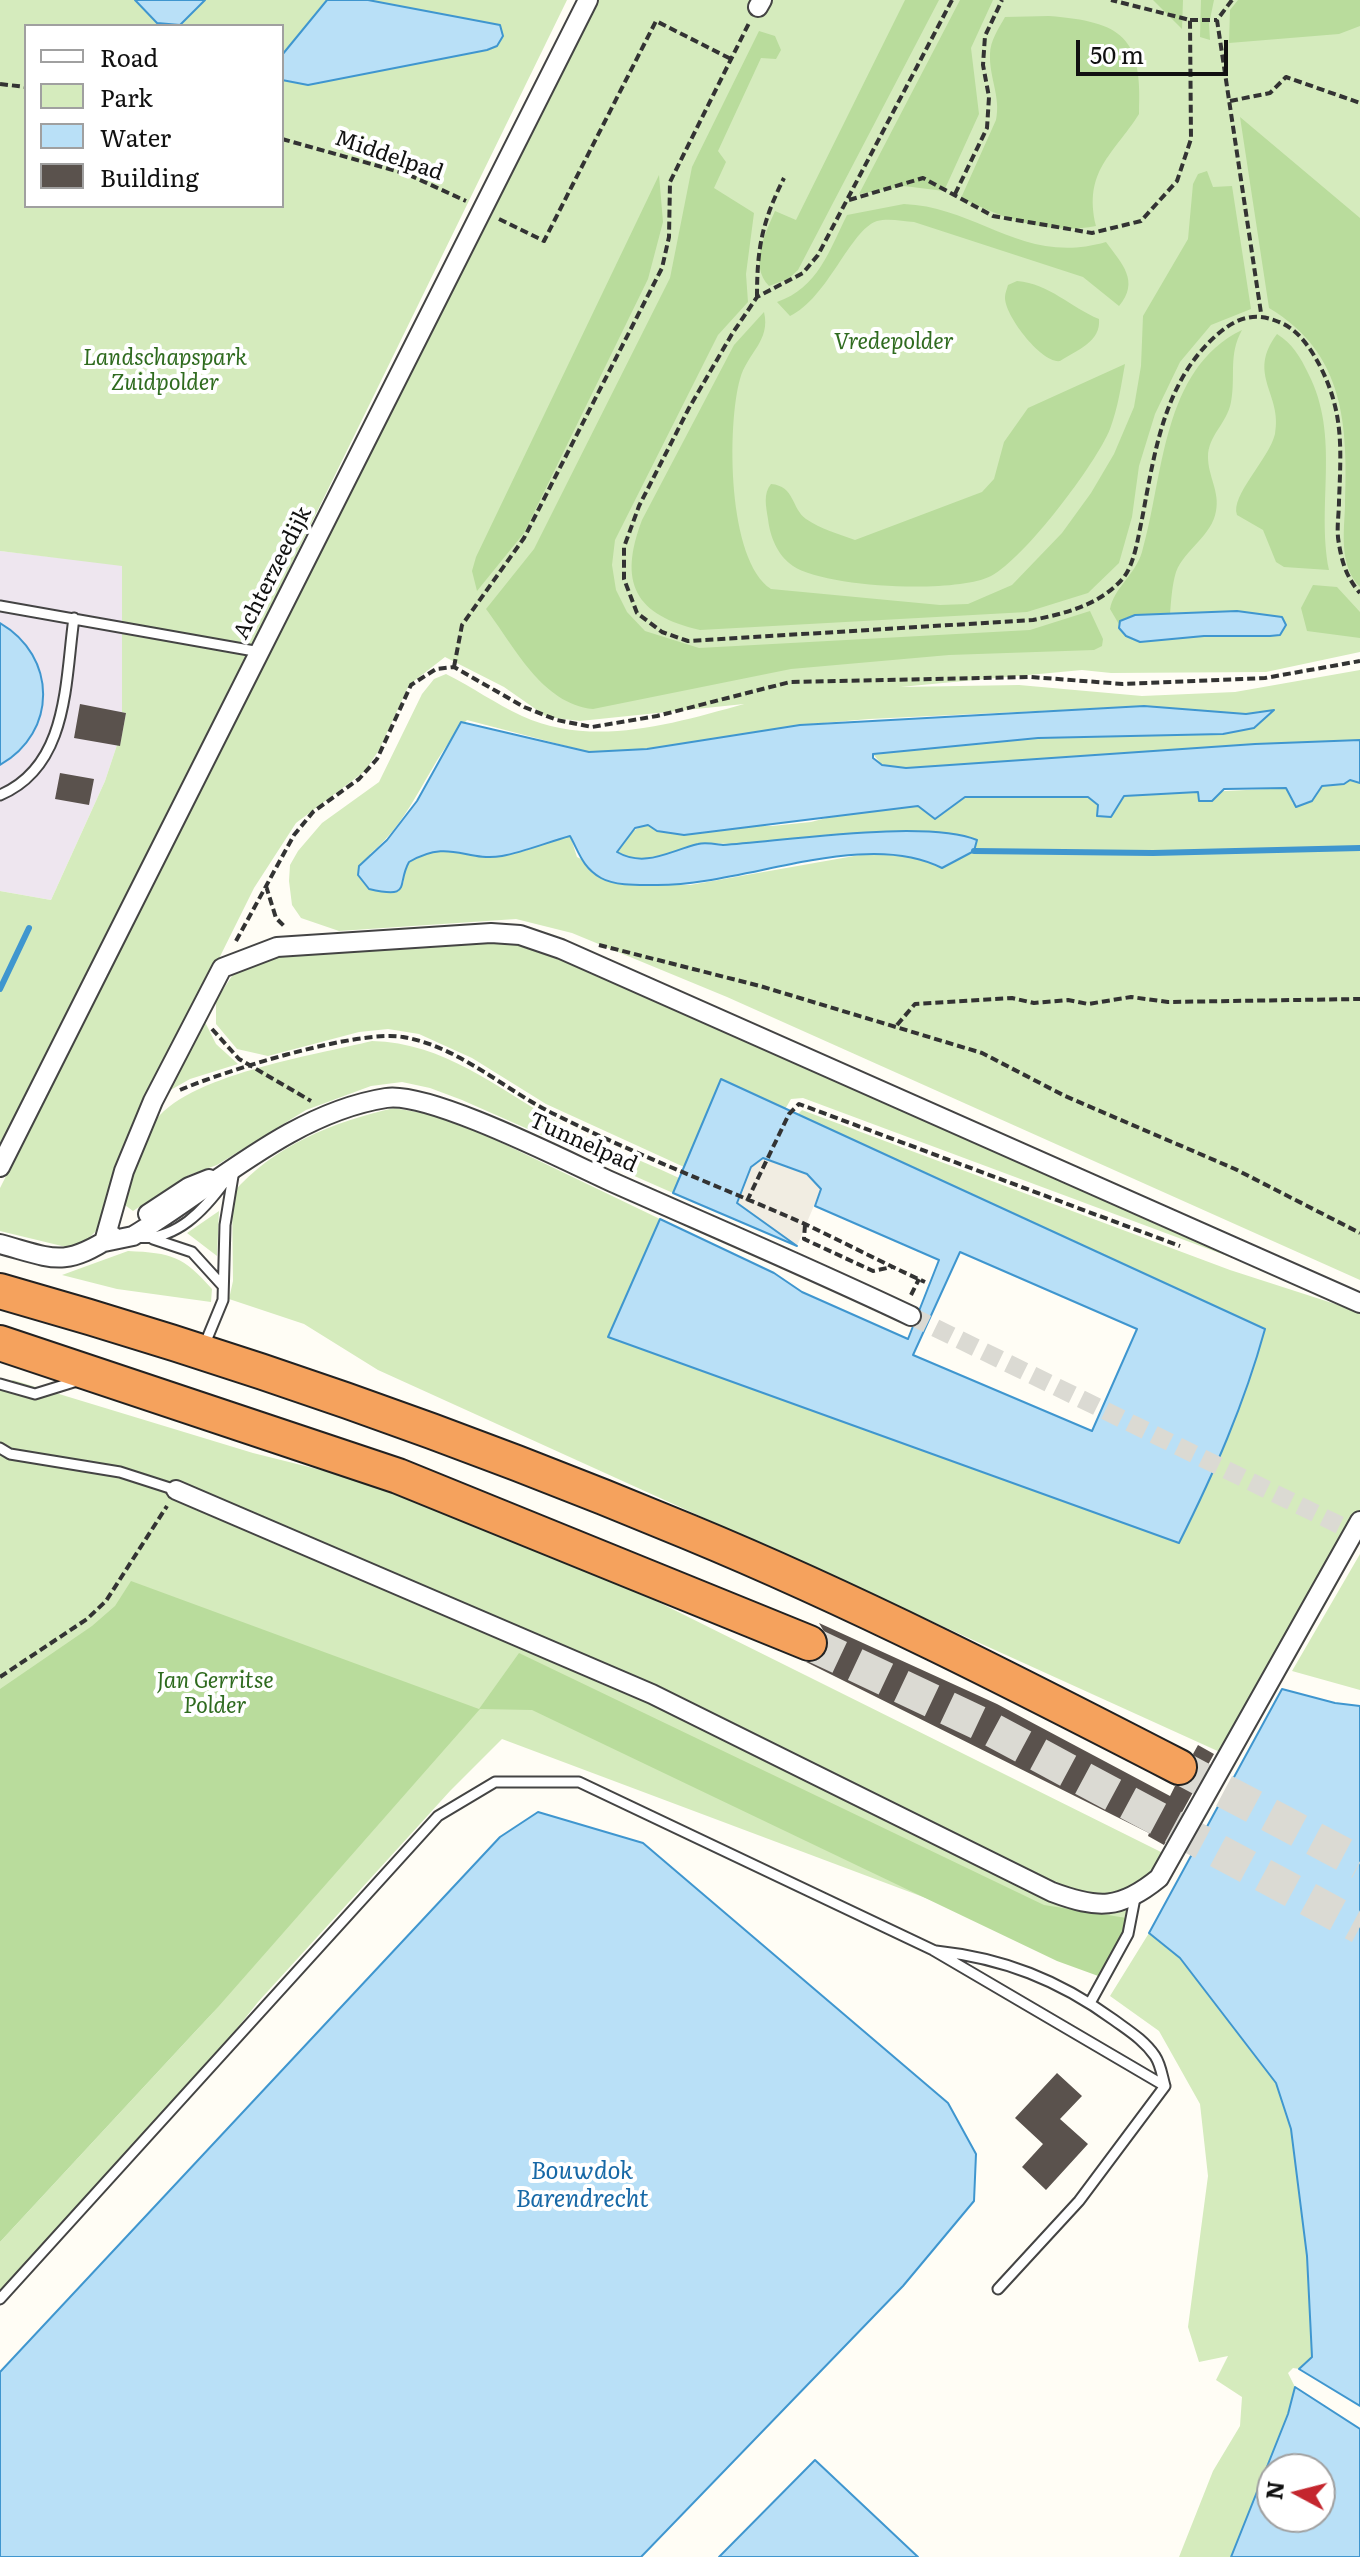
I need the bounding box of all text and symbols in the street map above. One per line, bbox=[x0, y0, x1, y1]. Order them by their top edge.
legend bbox=[24, 24, 284, 208]
scale bar bbox=[1080, 24, 1232, 74]
text: 50 m bbox=[1090, 36, 1144, 71]
text: Road bbox=[100, 39, 158, 74]
text: Park bbox=[100, 79, 153, 114]
text: Water bbox=[100, 119, 171, 154]
street label: Middelpad bbox=[331, 125, 447, 187]
text: Building bbox=[100, 159, 199, 194]
park label: Vredepolder bbox=[834, 330, 954, 356]
park label: Landschapspark Zuidpolder bbox=[83, 346, 247, 398]
street label: Achterzeedijk bbox=[228, 502, 318, 644]
street label: Tunnelpad bbox=[525, 1107, 641, 1179]
park label: Jan Gerritse Polder bbox=[156, 1669, 274, 1720]
water label: Bouwdok Barendrecht bbox=[515, 2158, 649, 2214]
north arrow bbox=[1256, 2453, 1336, 2533]
text: N bbox=[1256, 2479, 1291, 2501]

